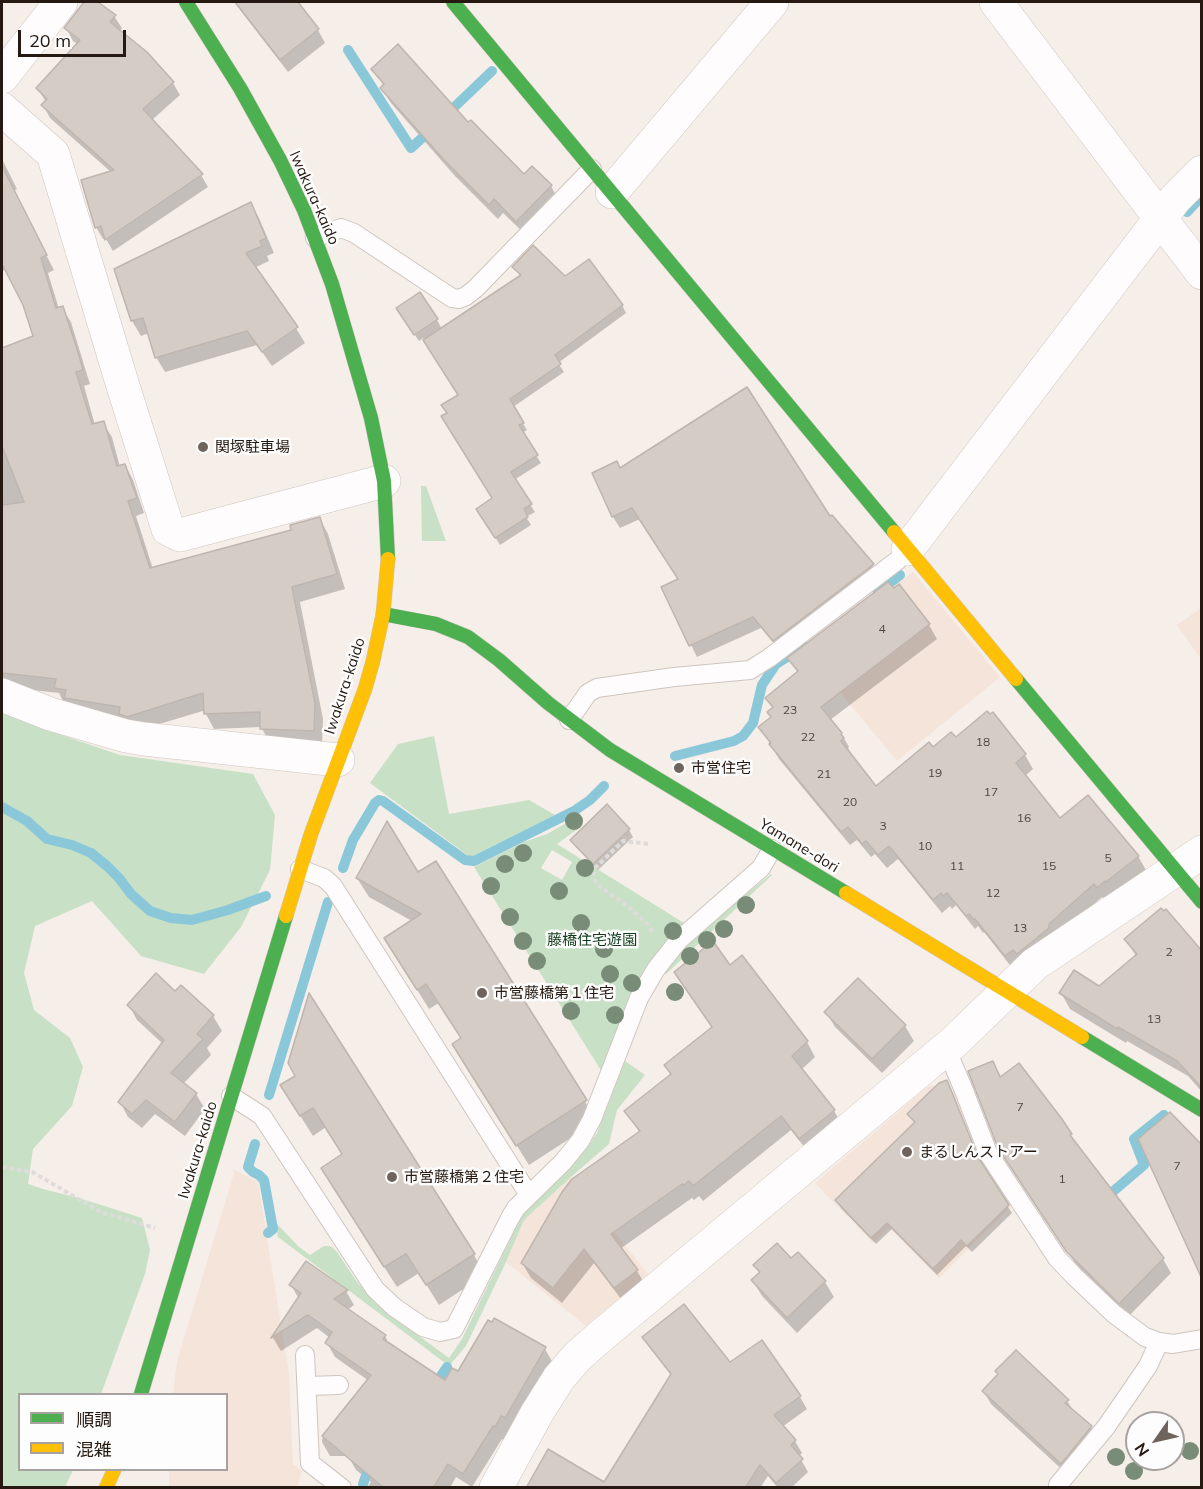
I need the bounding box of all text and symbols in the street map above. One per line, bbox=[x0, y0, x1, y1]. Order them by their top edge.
scale bar bbox=[21, 18, 129, 56]
text: 20 m bbox=[29, 29, 71, 52]
street label: Iwakura-kaido bbox=[285, 148, 343, 248]
place label: 関塚駐車場 bbox=[215, 438, 290, 456]
marker: 関塚駐車場 bbox=[196, 440, 210, 454]
house number: 4 bbox=[878, 622, 886, 636]
street label: Iwakura-kaido bbox=[321, 635, 369, 737]
house number: 23 bbox=[783, 703, 797, 717]
house number: 22 bbox=[801, 730, 815, 744]
house number: 18 bbox=[976, 735, 990, 749]
place label: 市営住宅 bbox=[691, 759, 751, 777]
marker: 市営住宅 bbox=[672, 761, 686, 775]
house number: 19 bbox=[928, 766, 942, 780]
house number: 21 bbox=[817, 767, 831, 781]
house number: 17 bbox=[984, 785, 998, 799]
house number: 20 bbox=[843, 795, 857, 809]
house number: 16 bbox=[1017, 811, 1031, 825]
street label: Yamane-dori bbox=[756, 815, 842, 877]
house number: 3 bbox=[879, 819, 887, 833]
house number: 10 bbox=[918, 839, 932, 853]
house number: 5 bbox=[1104, 851, 1112, 865]
house number: 11 bbox=[950, 859, 964, 873]
house number: 15 bbox=[1042, 859, 1056, 873]
house number: 12 bbox=[986, 886, 1000, 900]
house number: 13 bbox=[1013, 921, 1027, 935]
park label: 藤橋住宅遊園 bbox=[547, 931, 637, 949]
house number: 2 bbox=[1165, 945, 1173, 959]
place label: 市営藤橋第１住宅 bbox=[494, 984, 614, 1002]
marker: 市営藤橋第１住宅 bbox=[475, 986, 489, 1000]
house number: 13 bbox=[1147, 1012, 1161, 1026]
street label: Iwakura-kaido bbox=[175, 1099, 221, 1201]
house number: 7 bbox=[1016, 1100, 1024, 1114]
place label: まるしんストアー bbox=[919, 1143, 1038, 1161]
marker: まるしんストアー bbox=[900, 1145, 914, 1159]
house number: 7 bbox=[1173, 1159, 1181, 1173]
place label: 市営藤橋第２住宅 bbox=[404, 1168, 524, 1186]
marker: 市営藤橋第２住宅 bbox=[385, 1170, 399, 1184]
house number: 1 bbox=[1058, 1172, 1066, 1186]
legend bbox=[18, 1393, 228, 1471]
text: 順調 bbox=[76, 1408, 112, 1431]
north arrow bbox=[1125, 1411, 1185, 1471]
text: 混雑 bbox=[76, 1438, 112, 1461]
text: N bbox=[1130, 1439, 1153, 1461]

